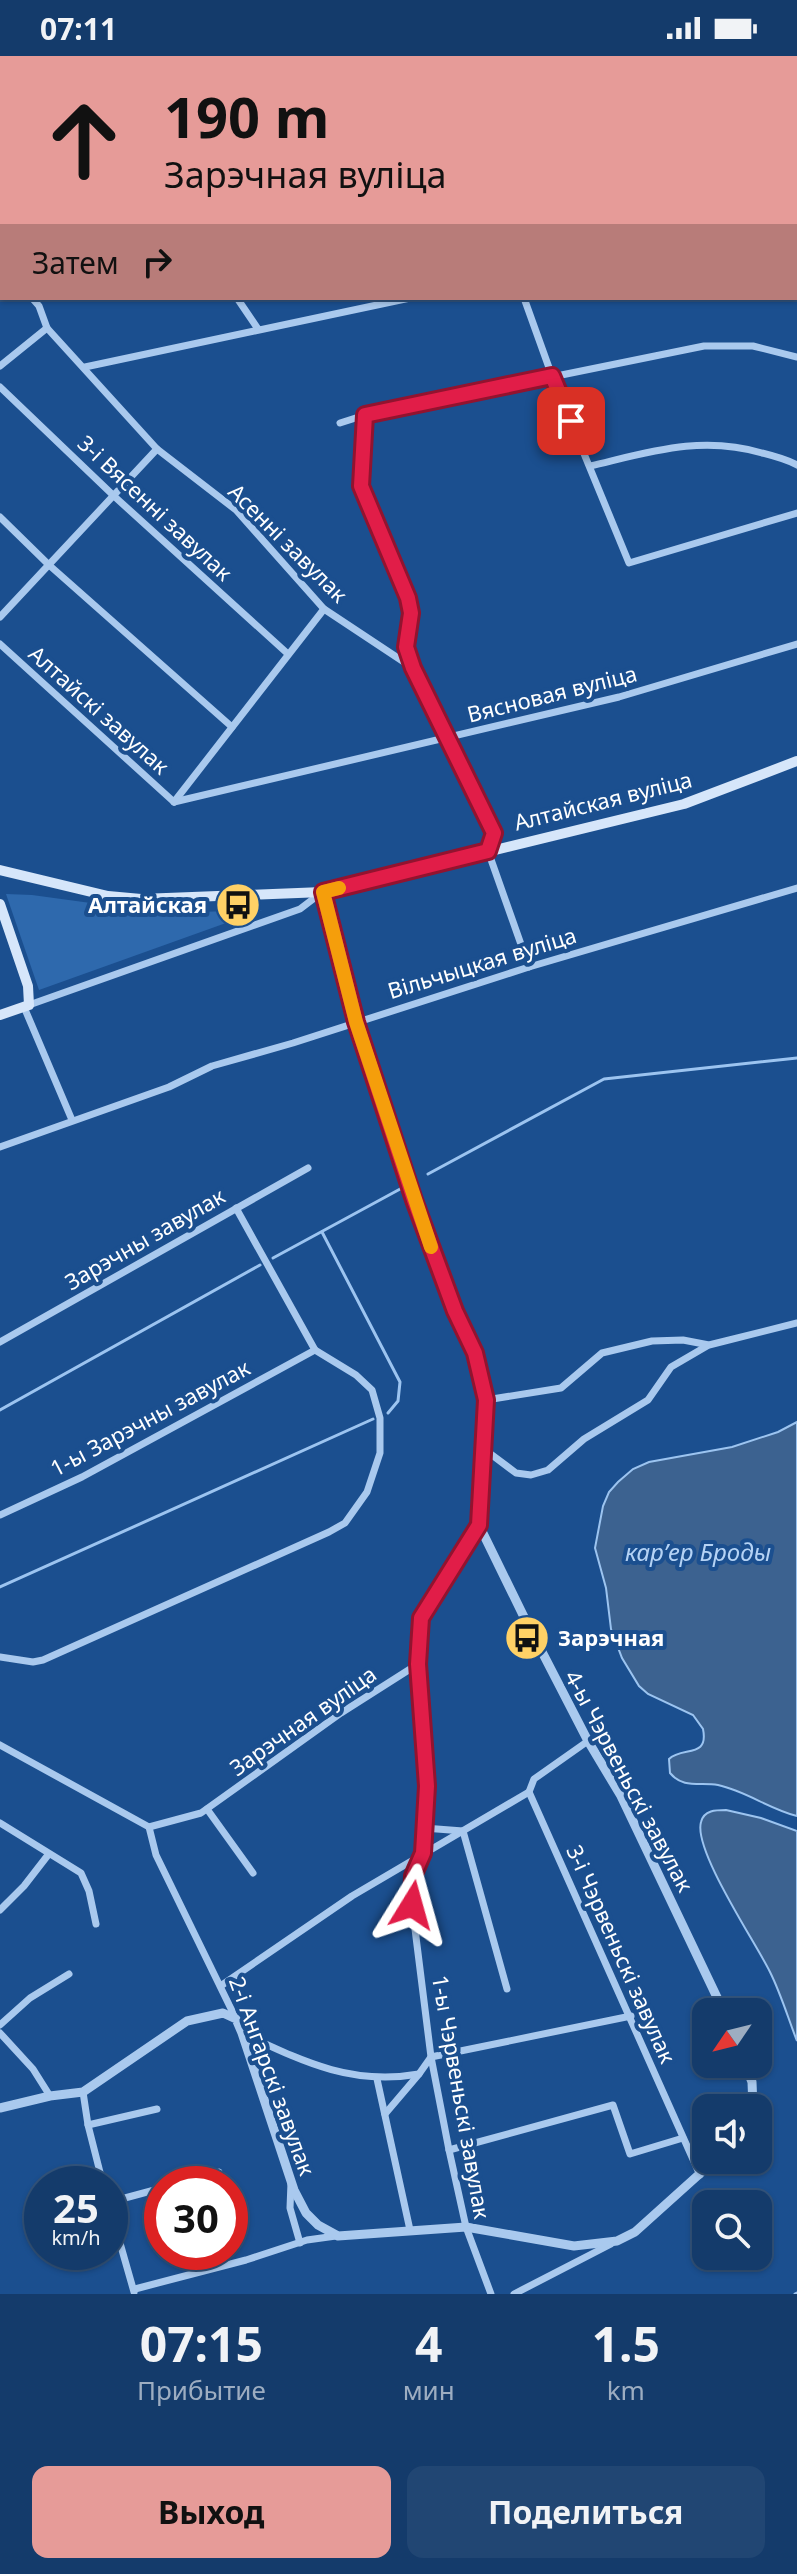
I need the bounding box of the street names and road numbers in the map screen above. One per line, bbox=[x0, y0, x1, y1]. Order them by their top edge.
street label: 3-і Вясенні завулак bbox=[72, 428, 240, 587]
street label: Асенні завулак bbox=[223, 476, 355, 609]
street label: Алтайскі завулак bbox=[23, 638, 176, 781]
street label: Вясновая вуліца bbox=[464, 657, 640, 729]
street label: Алтайская вуліца bbox=[511, 763, 695, 837]
street label: Вільчыцкая вуліца bbox=[384, 919, 580, 1005]
street label: Зарэчны завулак bbox=[59, 1180, 230, 1296]
street label: 1-ы Зарэчны завулак bbox=[44, 1352, 255, 1482]
street label: Зарэчная вуліца bbox=[223, 1658, 382, 1782]
street label: 4-ы Чэрвеньскі завулак bbox=[559, 1664, 701, 1897]
street label: 3-і Чэрвеньскі завулак bbox=[560, 1840, 684, 2068]
street label: 2-і Ангарскі завулак bbox=[223, 1972, 323, 2180]
street label: 1-ы Чэрвеньскі завулак bbox=[426, 1973, 498, 2221]

